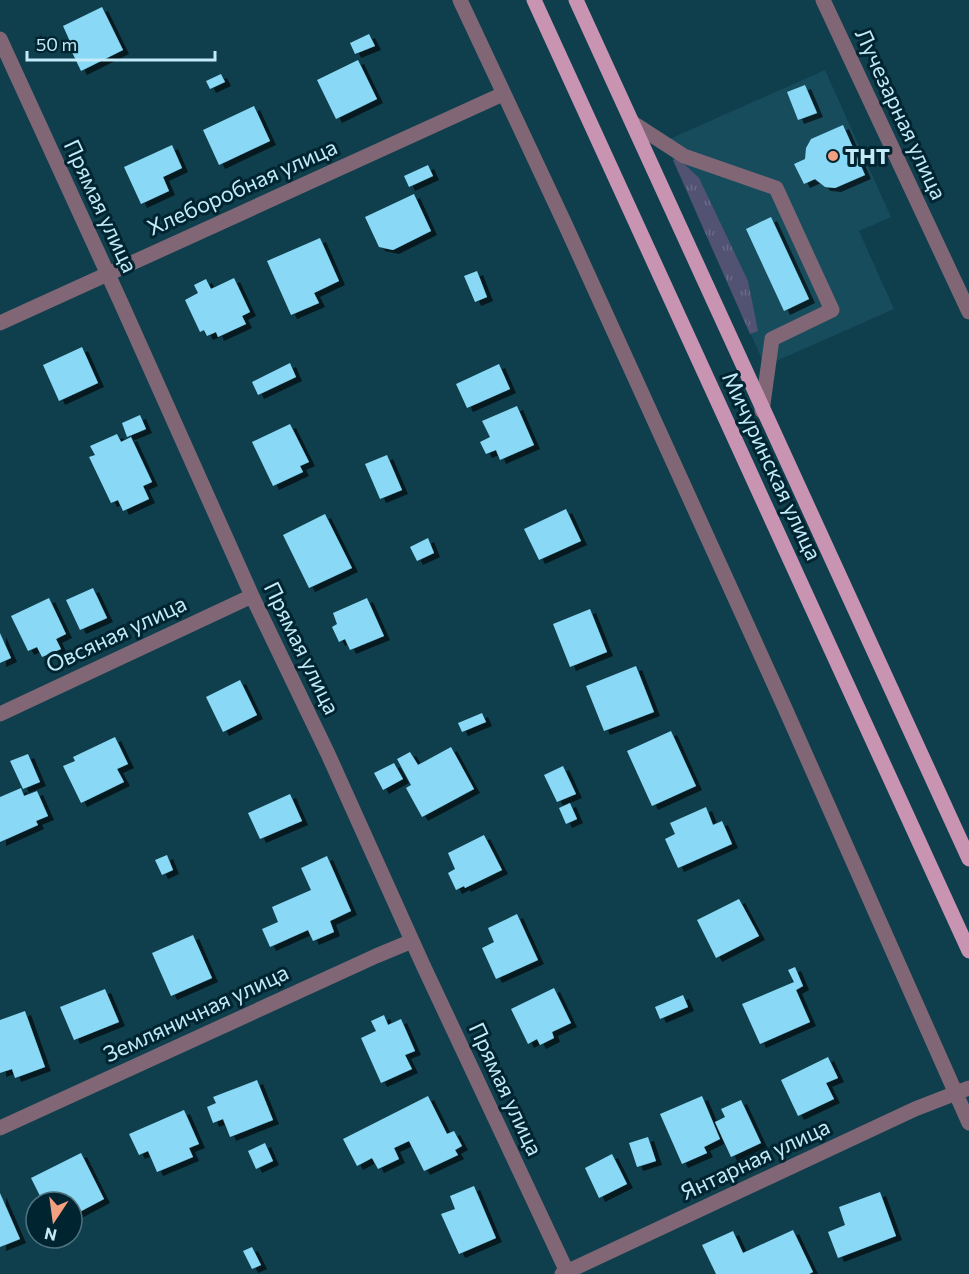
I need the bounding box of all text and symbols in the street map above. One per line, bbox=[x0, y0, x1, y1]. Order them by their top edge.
scale bar bbox=[27, 24, 214, 62]
street label: Лучезарная улица bbox=[850, 24, 953, 204]
text: 50 m bbox=[36, 33, 77, 55]
street label: Хлеборобная улица bbox=[143, 133, 341, 241]
street label: Прямая улица bbox=[59, 135, 144, 277]
place label: ТНТ bbox=[845, 142, 890, 169]
marker: ТНТ bbox=[826, 149, 840, 163]
street label: Мичуринская улица bbox=[717, 367, 828, 564]
street label: Прямая улица bbox=[259, 577, 346, 718]
street label: Овсяная улица bbox=[41, 589, 190, 678]
street label: Земляничная улица bbox=[99, 958, 293, 1067]
street label: Прямая улица bbox=[464, 1018, 549, 1160]
street label: Янтарная улица bbox=[676, 1112, 834, 1205]
north arrow bbox=[24, 1190, 84, 1250]
text: N bbox=[43, 1224, 58, 1246]

